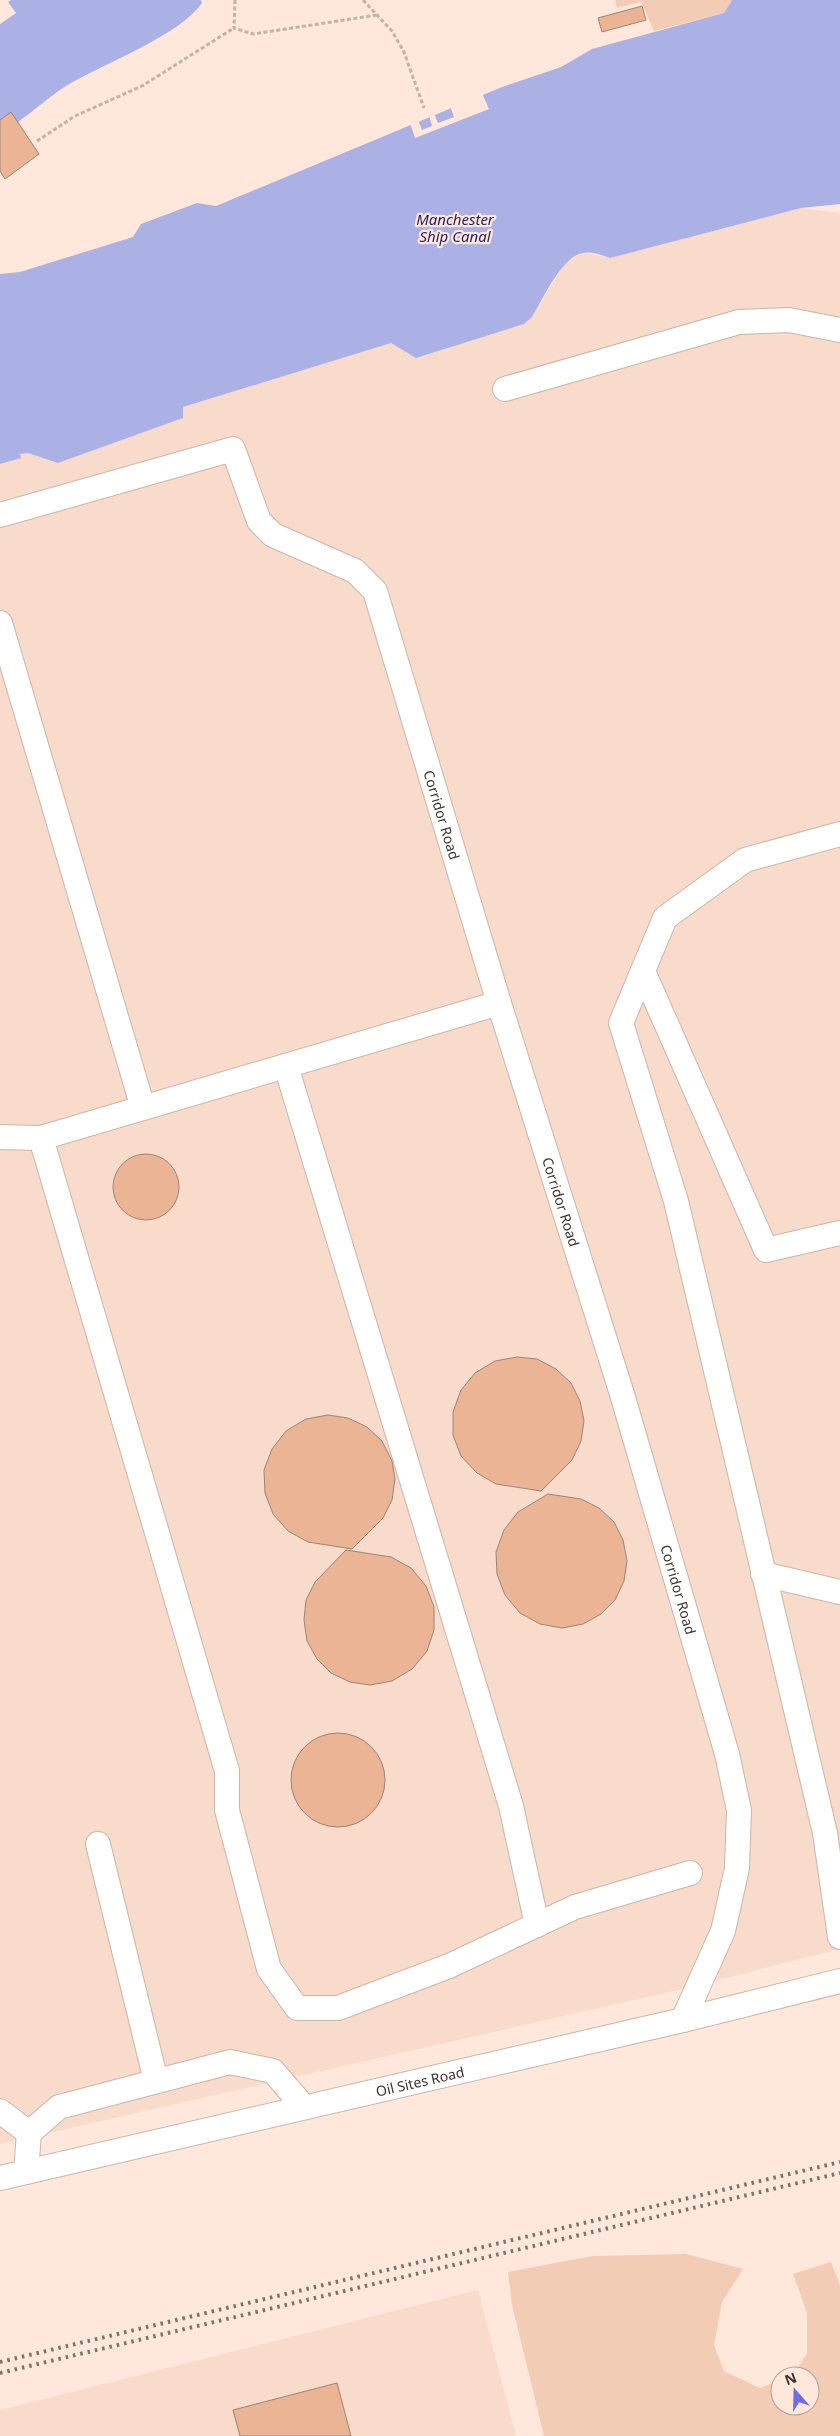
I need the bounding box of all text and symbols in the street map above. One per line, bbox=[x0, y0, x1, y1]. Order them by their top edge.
water label: Manchester Ship Canal bbox=[416, 209, 495, 246]
street label: Corridor Road bbox=[420, 768, 465, 862]
street label: Corridor Road bbox=[539, 1155, 585, 1249]
street label: Corridor Road bbox=[657, 1542, 701, 1637]
street label: Oil Sites Road bbox=[374, 2061, 466, 2100]
north arrow bbox=[770, 2366, 820, 2416]
text: N bbox=[782, 2367, 799, 2389]

